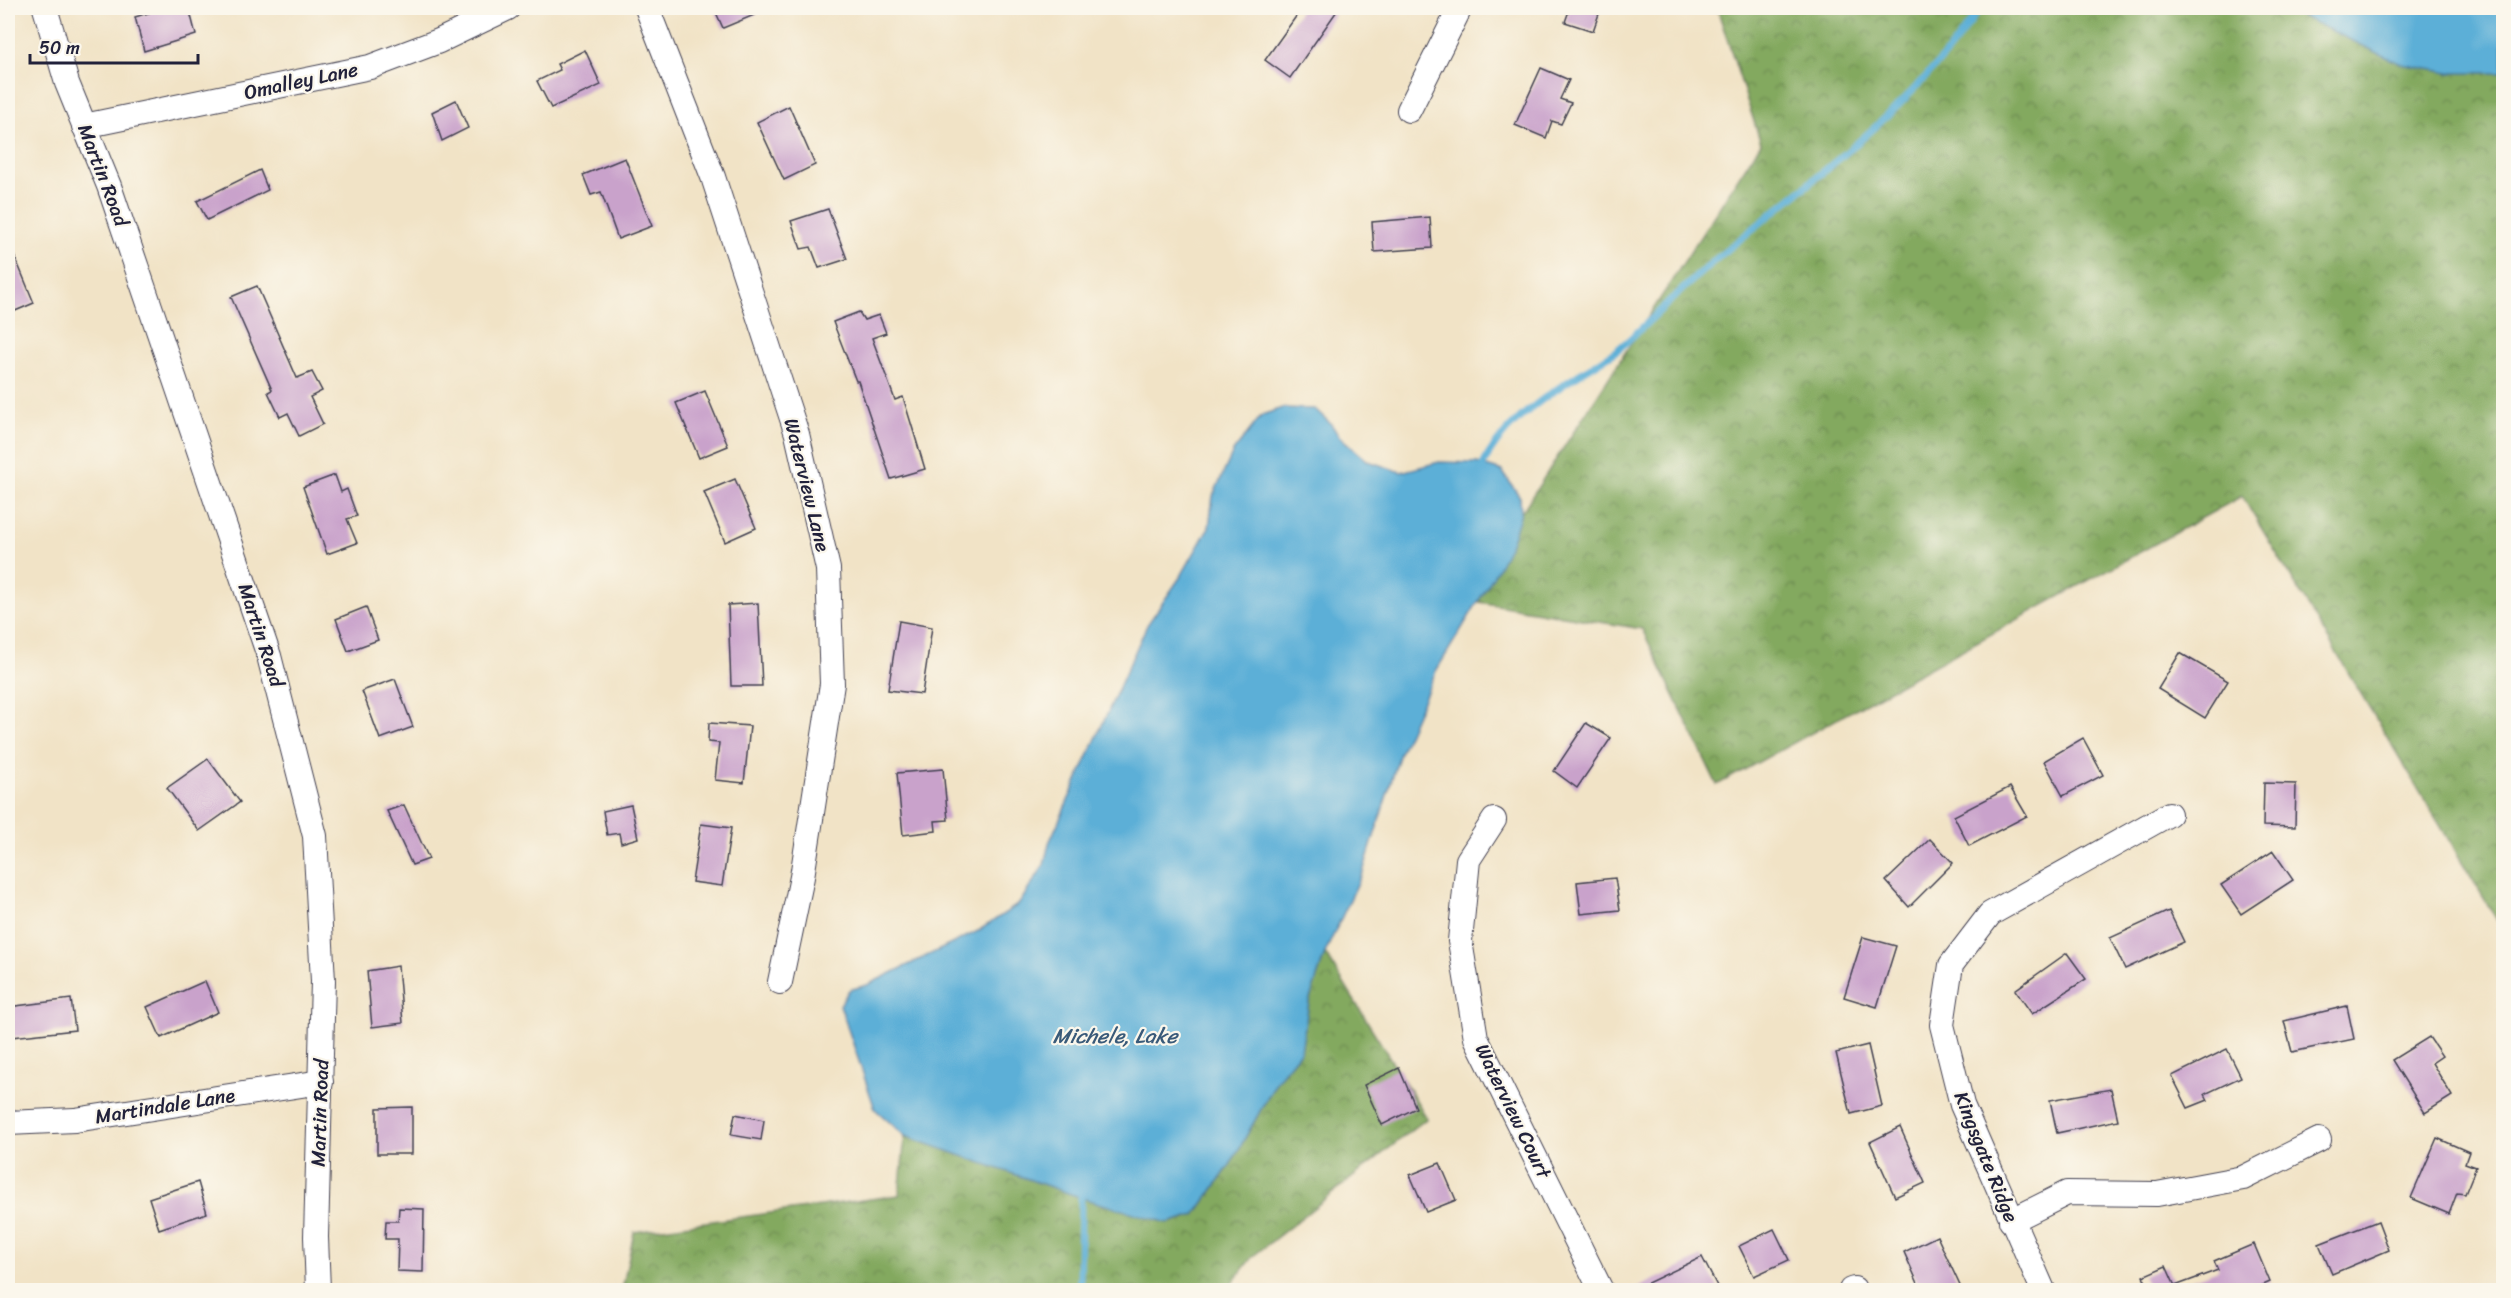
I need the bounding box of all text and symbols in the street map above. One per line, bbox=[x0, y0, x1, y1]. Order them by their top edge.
scale bar bbox=[30, 27, 198, 65]
text: 50 m bbox=[39, 32, 80, 64]
street label: Omalley Lane bbox=[241, 52, 361, 110]
street label: Martin Road bbox=[67, 119, 139, 233]
street label: Waterview Lane bbox=[774, 415, 841, 556]
street label: Martin Road bbox=[228, 578, 295, 693]
water label: Michele, Lake bbox=[1053, 1017, 1180, 1055]
street label: Waterview Court bbox=[1465, 1038, 1561, 1185]
street label: Martin Road bbox=[301, 1057, 339, 1167]
street label: Martindale Lane bbox=[93, 1078, 238, 1134]
street label: Kingsgate Ridge bbox=[1944, 1086, 2028, 1228]

